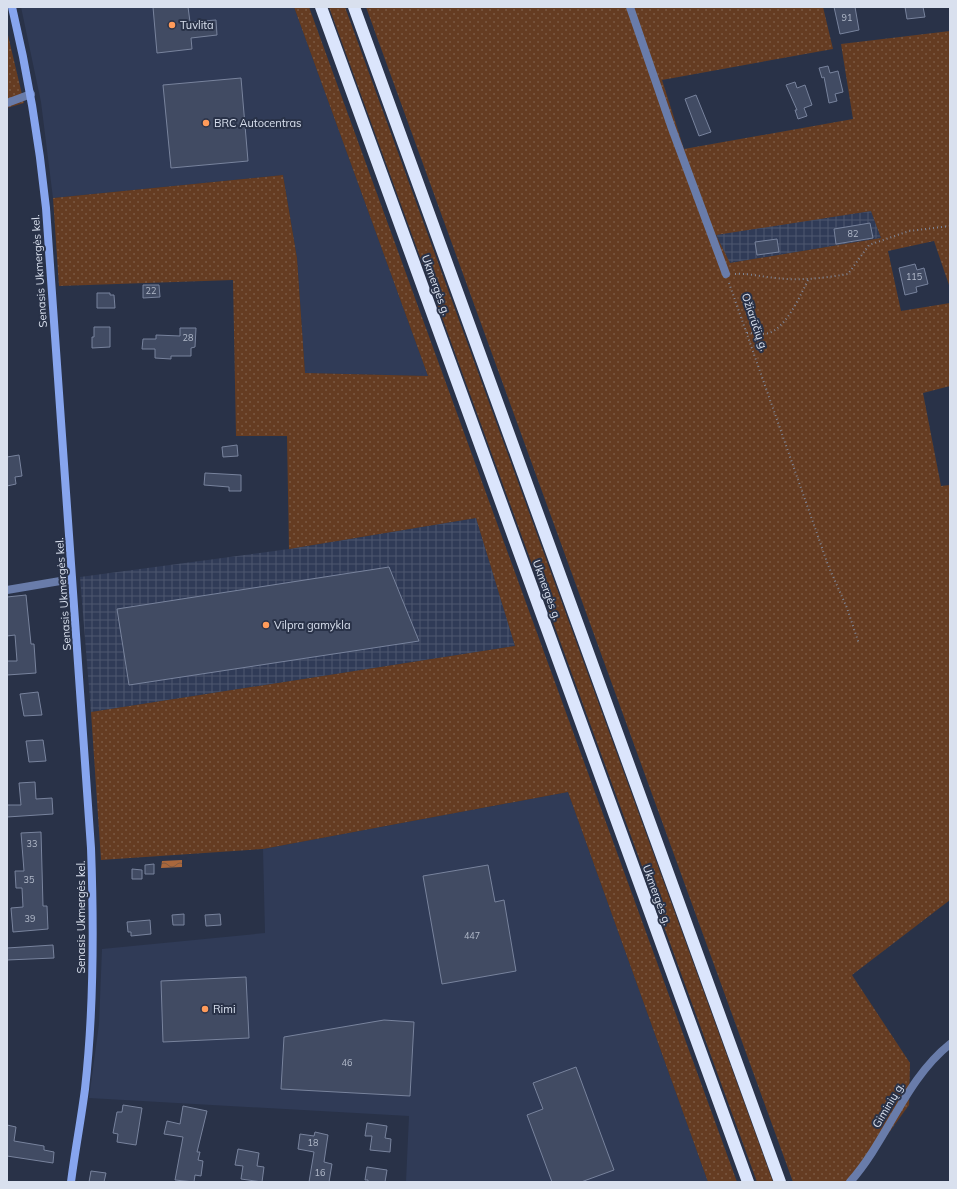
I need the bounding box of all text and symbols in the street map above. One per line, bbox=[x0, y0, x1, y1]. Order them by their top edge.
house number: 91 bbox=[842, 12, 852, 23]
place label: Tuvlita bbox=[180, 18, 214, 32]
marker: Tuvlita bbox=[167, 20, 177, 30]
place label: BRC Autocentras bbox=[214, 116, 302, 130]
marker: BRC Autocentras bbox=[201, 118, 211, 128]
street label: Senasis Ukmergės kel. bbox=[28, 214, 50, 328]
house number: 82 bbox=[848, 228, 858, 239]
street label: Ukmergės g. bbox=[419, 253, 453, 317]
house number: 115 bbox=[906, 271, 923, 282]
house number: 22 bbox=[146, 285, 156, 296]
street label: Ožiarūčių g. bbox=[739, 291, 771, 353]
house number: 28 bbox=[183, 332, 193, 343]
street label: Senasis Ukmergės kel. bbox=[52, 537, 74, 651]
street label: Ukmergės g. bbox=[530, 558, 564, 622]
place label: Vilpra gamykla bbox=[274, 618, 350, 632]
marker: Vilpra gamykla bbox=[261, 620, 271, 630]
house number: 33 bbox=[27, 838, 37, 849]
street label: Senasis Ukmergės kel. bbox=[74, 860, 88, 974]
street label: Ukmergės g. bbox=[640, 863, 674, 927]
house number: 35 bbox=[24, 874, 35, 885]
house number: 39 bbox=[25, 913, 35, 924]
house number: 447 bbox=[464, 930, 480, 941]
place label: Rimi bbox=[213, 1002, 236, 1016]
marker: Rimi bbox=[200, 1004, 210, 1014]
house number: 46 bbox=[342, 1057, 352, 1068]
street label: Giminių g. bbox=[869, 1080, 907, 1130]
house number: 18 bbox=[308, 1137, 318, 1148]
house number: 16 bbox=[315, 1167, 325, 1178]

